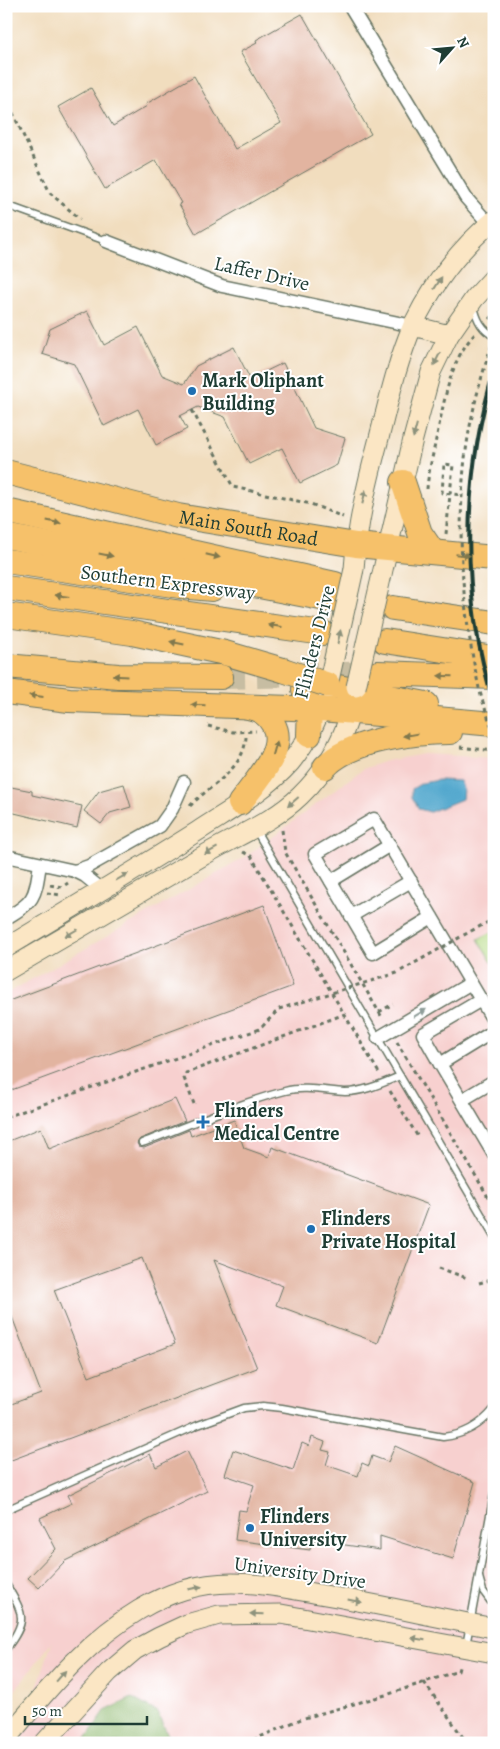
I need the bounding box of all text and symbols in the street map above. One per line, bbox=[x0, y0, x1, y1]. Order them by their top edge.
north arrow bbox=[428, 22, 478, 72]
text: N bbox=[452, 33, 474, 51]
street label: Laffer Drive bbox=[212, 249, 312, 298]
one-way arrow bbox=[433, 277, 442, 290]
one-way arrow bbox=[433, 352, 441, 366]
place label: Mark Oliphant Building bbox=[202, 367, 324, 417]
marker: Mark Oliphant Building bbox=[186, 385, 198, 397]
one-way arrow bbox=[411, 423, 419, 438]
one-way arrow bbox=[360, 489, 368, 504]
street label: Main South Road bbox=[177, 503, 320, 553]
one-way arrow bbox=[46, 518, 62, 526]
one-way arrow bbox=[98, 551, 114, 559]
one-way arrow bbox=[205, 552, 220, 560]
one-way arrow bbox=[455, 552, 471, 560]
street label: Southern Expressway bbox=[79, 558, 258, 607]
street label: Flinders Drive bbox=[287, 583, 342, 702]
one-way arrow bbox=[54, 591, 70, 599]
one-way arrow bbox=[267, 622, 283, 630]
one-way arrow bbox=[335, 630, 343, 645]
one-way arrow bbox=[170, 639, 185, 647]
one-way arrow bbox=[112, 671, 128, 679]
one-way arrow bbox=[437, 671, 453, 679]
one-way arrow bbox=[27, 691, 43, 699]
one-way arrow bbox=[190, 701, 206, 709]
one-way arrow bbox=[402, 731, 418, 739]
one-way arrow bbox=[271, 740, 279, 755]
one-way arrow bbox=[287, 796, 300, 807]
one-way arrow bbox=[204, 847, 219, 855]
one-way arrow bbox=[115, 873, 130, 881]
one-way arrow bbox=[65, 929, 78, 938]
one-way arrow bbox=[413, 1009, 426, 1018]
place label: Flinders Medical Centre bbox=[214, 1097, 340, 1147]
marker: Flinders Medical Centre bbox=[196, 1115, 210, 1129]
place label: Flinders Private Hospital bbox=[321, 1205, 457, 1255]
marker: Flinders Private Hospital bbox=[305, 1223, 317, 1235]
place label: Flinders University bbox=[260, 1503, 347, 1553]
marker: Flinders University bbox=[244, 1522, 256, 1534]
street label: University Drive bbox=[232, 1550, 368, 1595]
one-way arrow bbox=[187, 1584, 203, 1592]
one-way arrow bbox=[348, 1597, 363, 1605]
one-way arrow bbox=[249, 1610, 265, 1618]
one-way arrow bbox=[409, 1634, 425, 1642]
one-way arrow bbox=[55, 1670, 67, 1682]
scale bar bbox=[25, 1694, 148, 1726]
text: 50 m bbox=[32, 1701, 62, 1721]

